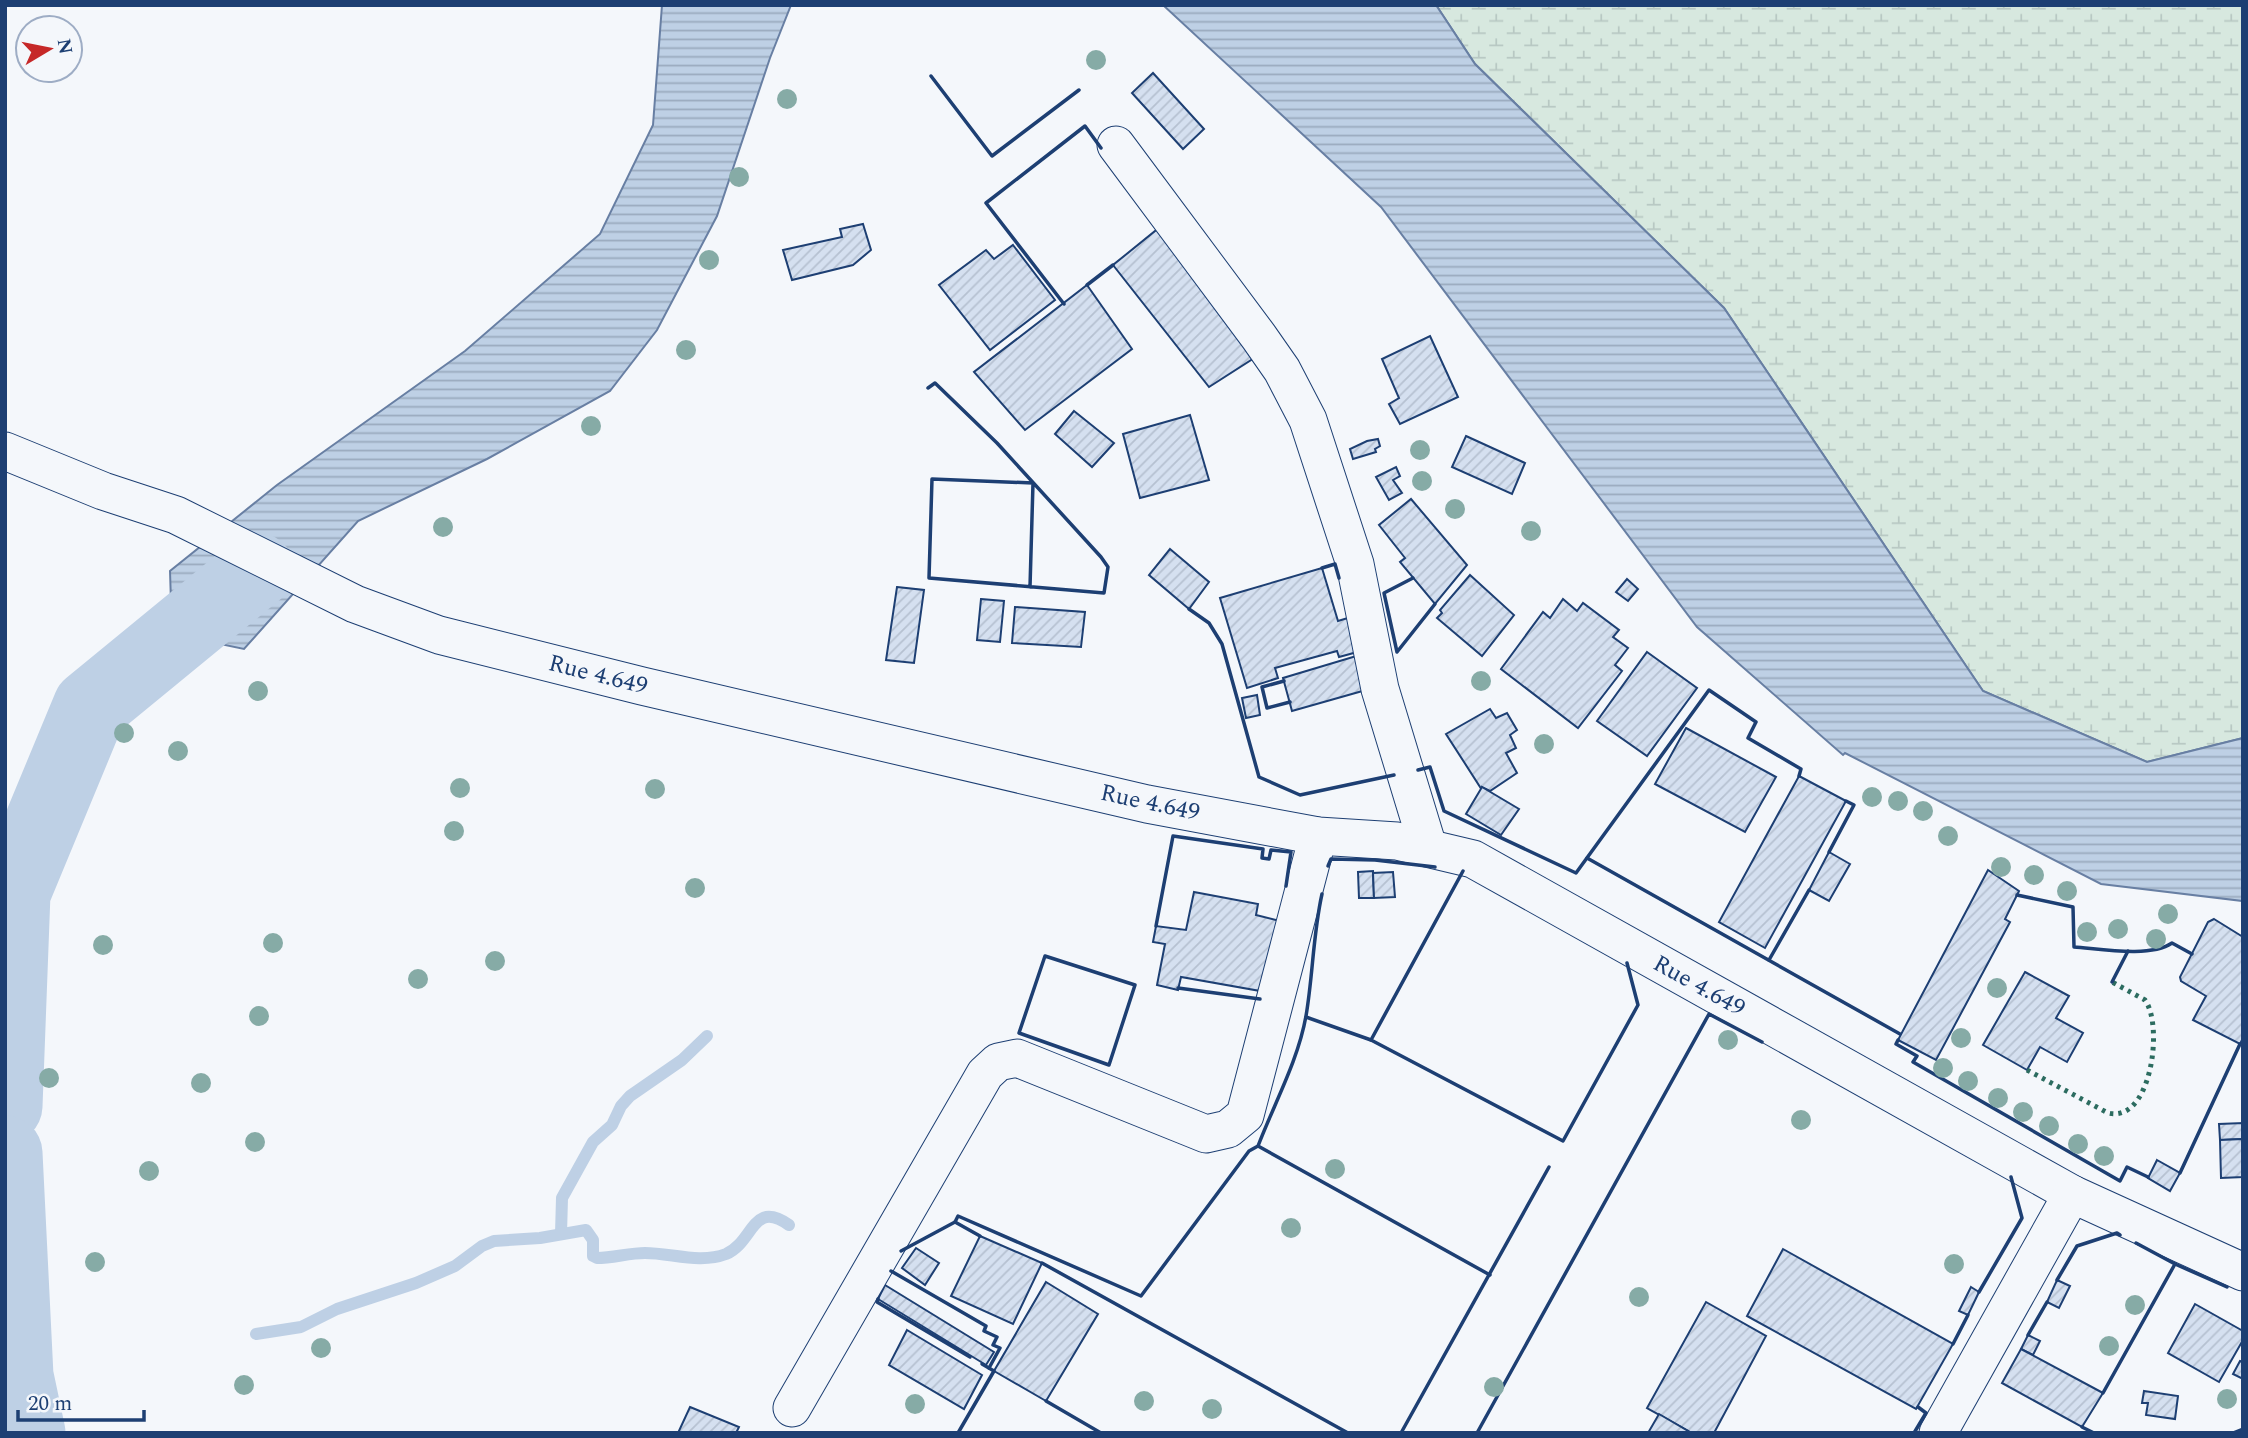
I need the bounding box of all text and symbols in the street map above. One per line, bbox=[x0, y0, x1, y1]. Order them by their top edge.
north arrow bbox=[14, 14, 84, 84]
text: N bbox=[49, 36, 80, 56]
street label: Rue 4.649 bbox=[545, 645, 651, 705]
street label: Rue 4.649 bbox=[1097, 775, 1203, 831]
street label: Rue 4.649 bbox=[1646, 946, 1752, 1026]
scale bar bbox=[18, 1378, 144, 1422]
text: 20 m bbox=[28, 1388, 72, 1420]

